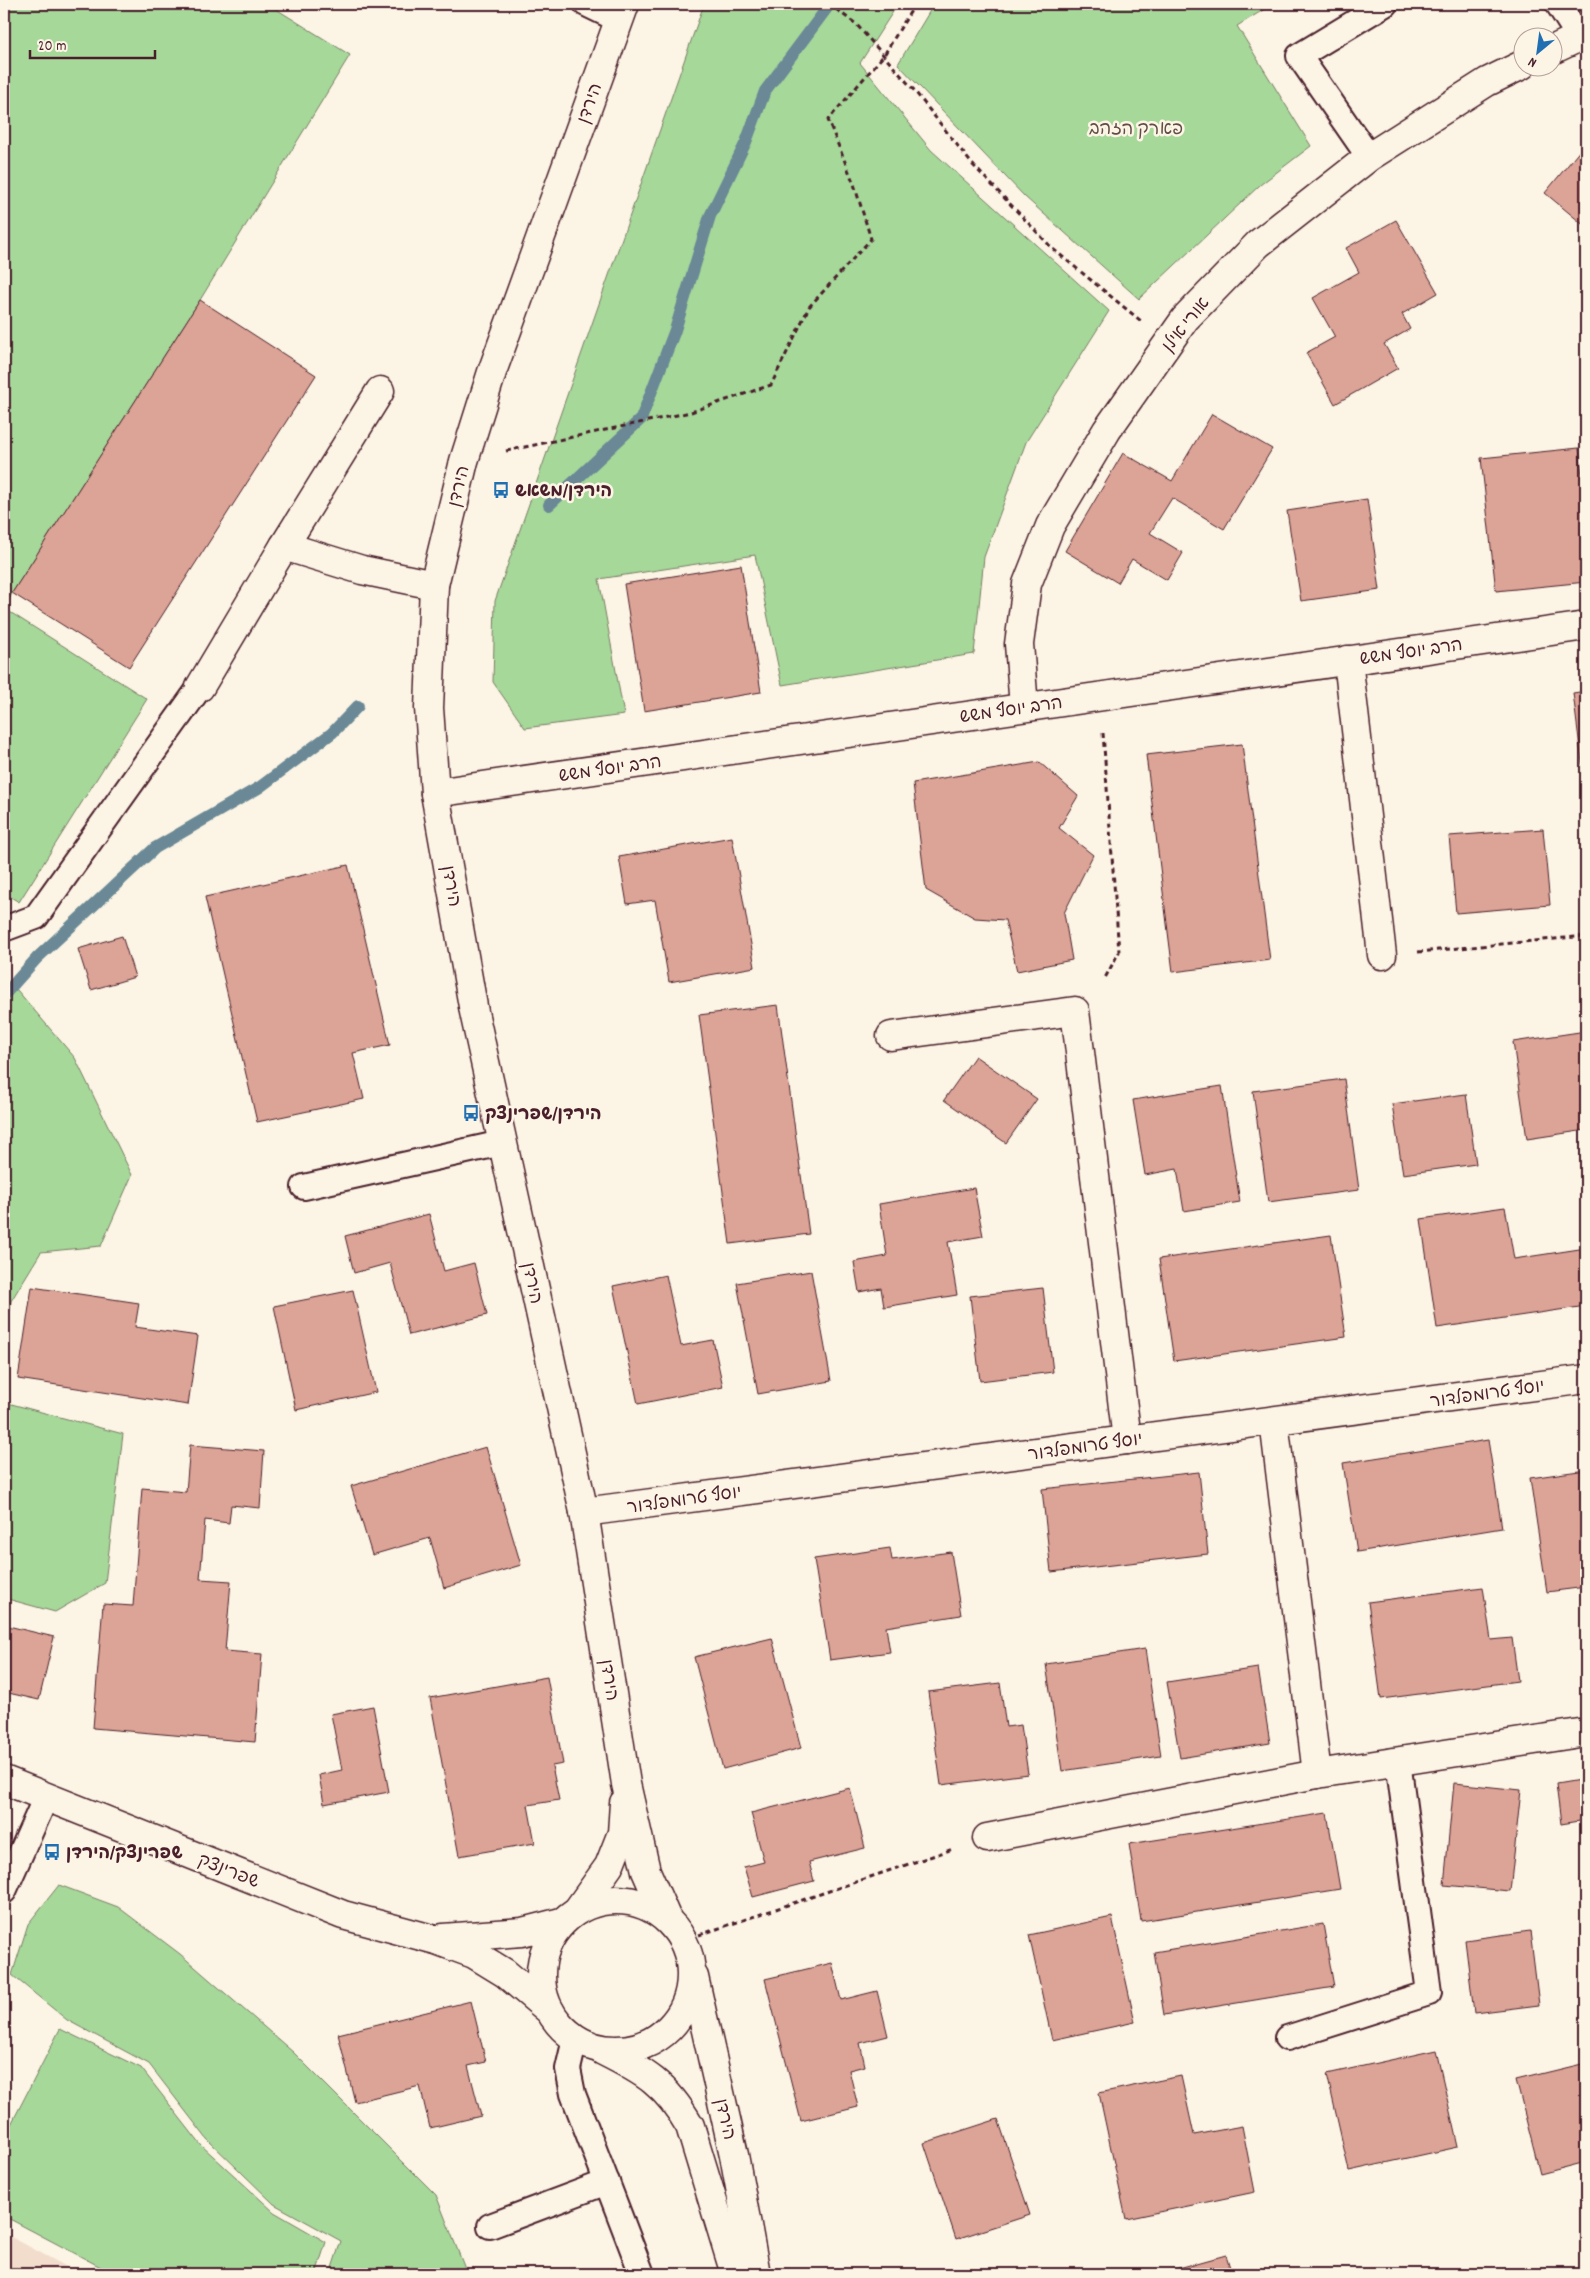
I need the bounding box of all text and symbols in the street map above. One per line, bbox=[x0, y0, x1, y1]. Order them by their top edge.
scale bar bbox=[30, 28, 155, 60]
north arrow bbox=[1512, 28, 1562, 78]
text: 20 m bbox=[38, 36, 66, 58]
text: N bbox=[1525, 51, 1541, 72]
street label: הירדן bbox=[572, 80, 610, 128]
park label: פארק הזהב bbox=[1089, 118, 1183, 143]
street label: אורי אילן bbox=[1157, 293, 1217, 358]
street label: הירדן bbox=[443, 463, 478, 510]
bus stop icon: הירדן/משאש bbox=[491, 480, 511, 500]
place label: הירדן/משאש bbox=[515, 480, 612, 505]
street label: הרב יוסף משש bbox=[1358, 634, 1464, 673]
street label: הרב יוסף משש bbox=[958, 692, 1064, 731]
street label: הרב יוסף משש bbox=[557, 751, 663, 790]
street label: הירדן bbox=[434, 864, 465, 909]
bus stop icon: הירדן/שפרינצק bbox=[461, 1103, 481, 1123]
place label: הירדן/שפרינצק bbox=[485, 1103, 602, 1128]
street label: הירדן bbox=[514, 1261, 547, 1306]
street label: יוסף טרומפלדור bbox=[1428, 1375, 1546, 1416]
street label: יוסף טרומפלדור bbox=[1026, 1428, 1144, 1469]
street label: יוסף טרומפלדור bbox=[625, 1481, 743, 1522]
street label: הירדן bbox=[592, 1658, 623, 1703]
bus stop icon: שפרינצק/הירדן bbox=[42, 1842, 62, 1862]
place label: שפרינצק/הירדן bbox=[66, 1842, 183, 1867]
street label: שפרינצק bbox=[194, 1849, 263, 1896]
street label: הירדן bbox=[707, 2096, 740, 2143]

